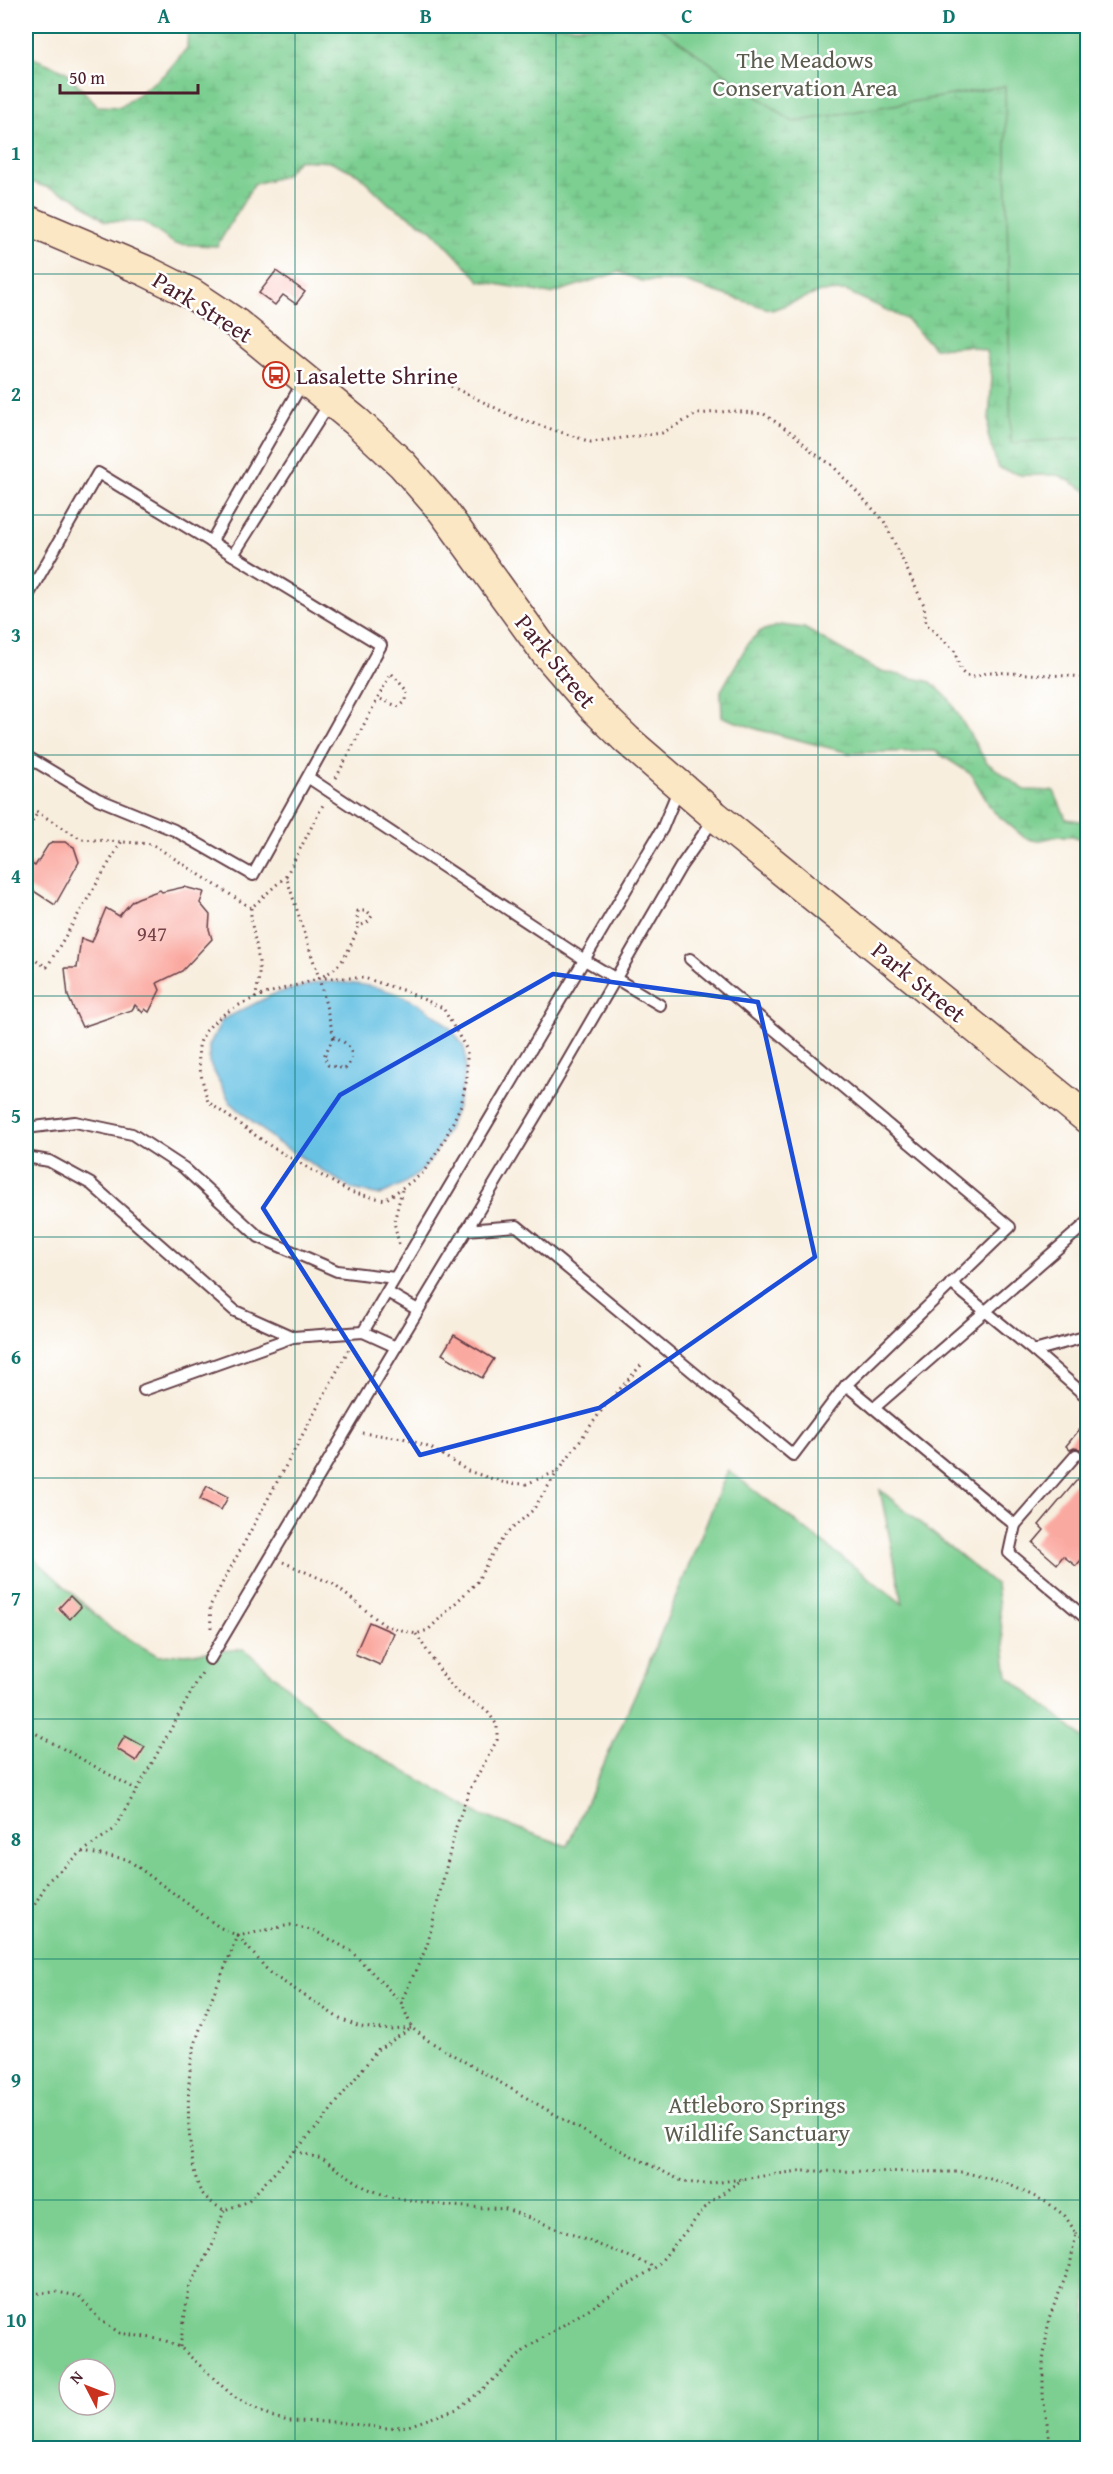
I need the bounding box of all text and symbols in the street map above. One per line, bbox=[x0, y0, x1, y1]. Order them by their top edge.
text: A bbox=[158, 1, 171, 30]
text: B bbox=[420, 1, 432, 30]
text: C bbox=[681, 1, 693, 30]
text: D bbox=[942, 1, 956, 30]
park label: The Meadows Conservation Area bbox=[712, 42, 898, 105]
scale bar bbox=[60, 57, 198, 95]
text: 50 m bbox=[69, 64, 105, 91]
text: 1 bbox=[11, 138, 21, 167]
street label: Park Street bbox=[146, 262, 260, 352]
place label: Lasalette Shrine bbox=[296, 358, 458, 393]
bus stop icon: Lasalette Shrine bbox=[261, 360, 291, 390]
text: 2 bbox=[11, 379, 21, 408]
street label: Park Street bbox=[507, 606, 605, 716]
text: 3 bbox=[11, 620, 21, 649]
text: 4 bbox=[11, 861, 21, 890]
house number: 947 bbox=[137, 918, 167, 949]
street label: Park Street bbox=[864, 933, 974, 1031]
text: 5 bbox=[11, 1101, 21, 1130]
text: 6 bbox=[11, 1342, 21, 1371]
text: 7 bbox=[11, 1583, 21, 1612]
text: 8 bbox=[11, 1824, 21, 1853]
text: 9 bbox=[11, 2065, 21, 2094]
park label: Attleboro Springs Wildlife Sanctuary bbox=[664, 2087, 850, 2150]
text: 10 bbox=[6, 2305, 26, 2334]
north arrow bbox=[57, 2357, 117, 2417]
text: N bbox=[63, 2365, 89, 2389]

